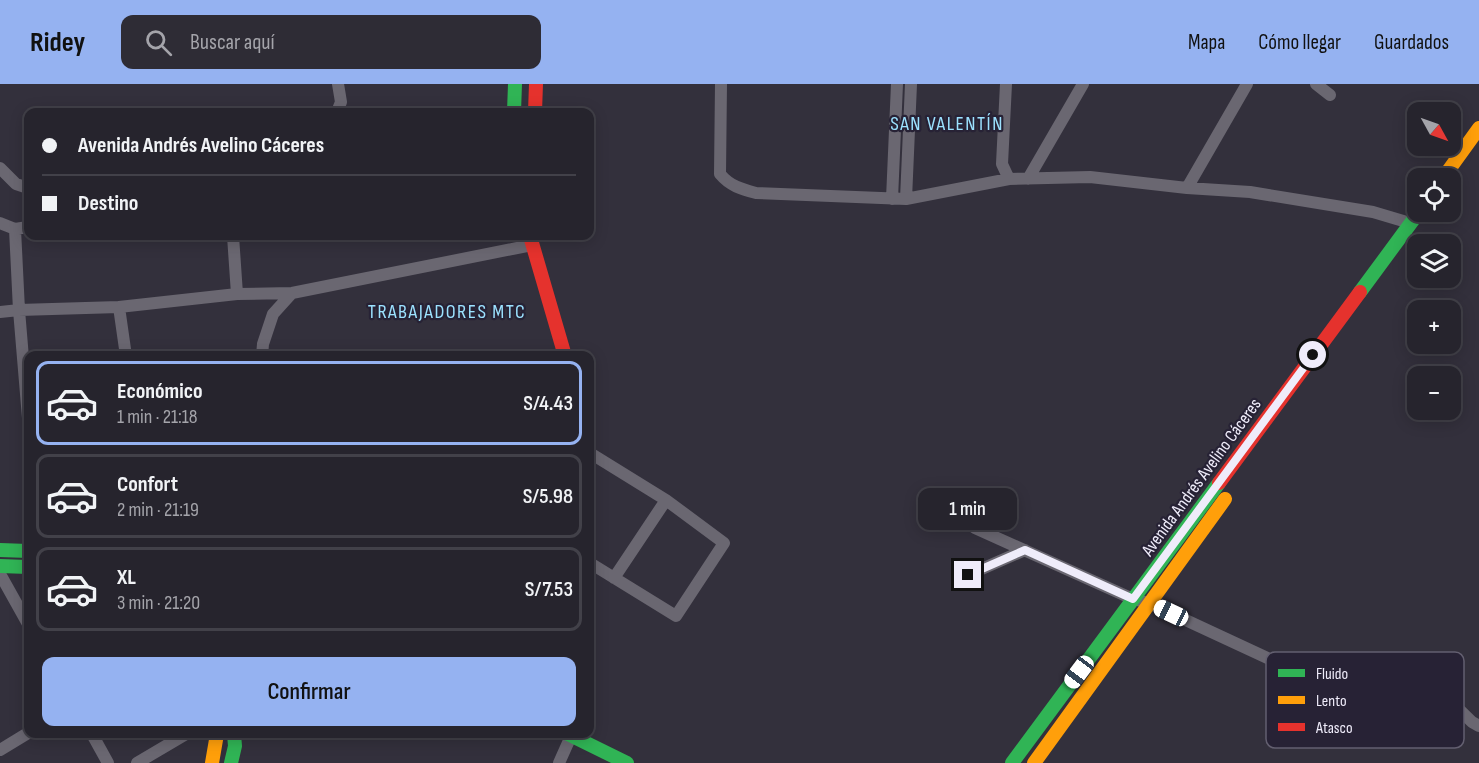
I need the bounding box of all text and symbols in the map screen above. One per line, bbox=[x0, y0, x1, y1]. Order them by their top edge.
search box bbox=[121, 15, 541, 69]
text: Ridey bbox=[30, 26, 85, 59]
icon: search bbox=[142, 26, 175, 59]
text: Buscar aquí bbox=[190, 29, 275, 56]
text: Mapa bbox=[1188, 30, 1225, 55]
text: Cómo llegar bbox=[1258, 30, 1341, 55]
text: Guardados bbox=[1374, 30, 1449, 55]
north arrow bbox=[1407, 102, 1461, 156]
map controls bbox=[1407, 102, 1461, 420]
district label: SAN VALENTÍN bbox=[890, 112, 1004, 136]
text: Avenida Andrés Avelino Cáceres bbox=[78, 132, 324, 159]
button: locate bbox=[1407, 168, 1461, 222]
text: Destino bbox=[78, 190, 138, 217]
button: layers bbox=[1407, 234, 1461, 288]
district label: TRABAJADORES MTC bbox=[368, 300, 526, 324]
button: + bbox=[1407, 300, 1461, 354]
route start bbox=[1299, 341, 1326, 368]
button: − bbox=[1407, 366, 1461, 420]
icon: car bbox=[45, 376, 99, 430]
text: Económico bbox=[117, 378, 203, 405]
text: S/4.43 bbox=[523, 390, 573, 417]
street label: Avenida Andrés Avelino Cáceres bbox=[1137, 394, 1266, 561]
text: 1 min · 21:18 bbox=[117, 405, 197, 429]
icon: car bbox=[45, 469, 99, 523]
text: Confort bbox=[117, 471, 178, 498]
text: S/5.98 bbox=[523, 483, 573, 510]
callout: 1 min bbox=[918, 488, 1018, 530]
text: 1 min bbox=[949, 497, 986, 521]
text: 2 min · 21:19 bbox=[117, 498, 199, 522]
route end bbox=[954, 561, 981, 588]
icon: car bbox=[45, 562, 99, 616]
text: XL bbox=[117, 564, 136, 591]
text: S/7.53 bbox=[525, 576, 573, 603]
text: 3 min · 21:20 bbox=[117, 591, 200, 615]
car bbox=[1151, 597, 1191, 629]
car bbox=[1061, 652, 1097, 692]
legend bbox=[1266, 652, 1464, 748]
button: Confirmar bbox=[42, 657, 576, 726]
text: Fluido bbox=[1316, 665, 1348, 684]
text: Lento bbox=[1316, 692, 1347, 711]
text: Atasco bbox=[1315, 719, 1353, 738]

